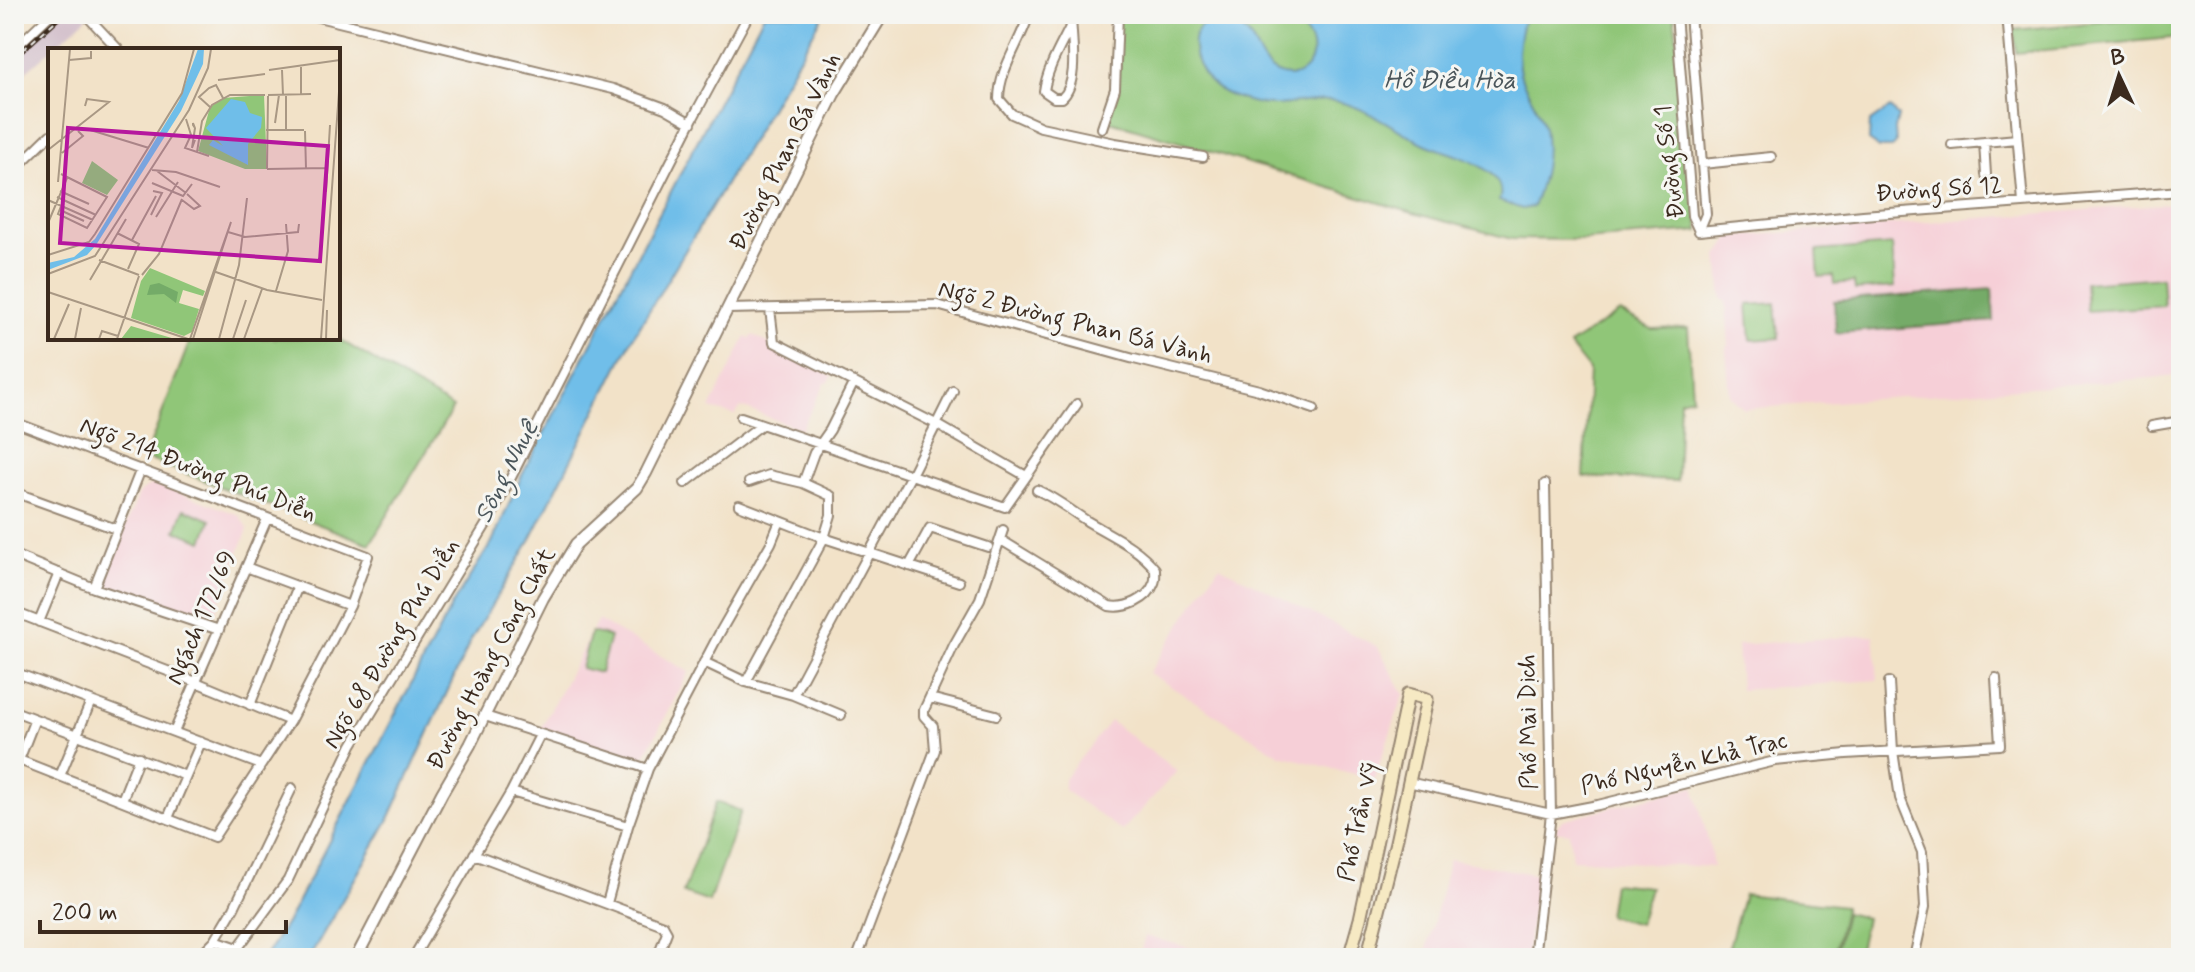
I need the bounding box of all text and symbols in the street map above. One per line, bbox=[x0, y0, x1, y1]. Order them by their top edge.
north arrow bbox=[2079, 36, 2159, 116]
text: B bbox=[2110, 44, 2126, 72]
inset map bbox=[48, 48, 340, 340]
street label: Đường Phan Bá Vành bbox=[723, 48, 852, 257]
water label: Hồ Điều Hòa bbox=[1384, 64, 1516, 98]
street label: Đường Số 1 bbox=[1648, 103, 1695, 220]
street label: Đường Số 12 bbox=[1875, 170, 2003, 213]
street label: Ngõ 2 Đường Phan Bá Vành bbox=[934, 274, 1215, 375]
street label: Ngõ 214 Đường Phú Diễn bbox=[74, 411, 321, 532]
water label: Sông Nhuệ bbox=[467, 413, 551, 530]
street label: Ngõ 68 Đường Phú Diễn bbox=[317, 533, 470, 757]
street label: Đường Hoàng Công Chất bbox=[420, 543, 566, 777]
street label: Ngách 172/69 bbox=[160, 546, 247, 691]
street label: Phố Mai Dịch bbox=[1512, 654, 1546, 790]
street label: Phố Nguyễn Khả Trạc bbox=[1578, 725, 1791, 806]
street label: Phố Trần Vỹ bbox=[1331, 759, 1387, 885]
scale bar bbox=[40, 884, 286, 934]
text: 200 m bbox=[52, 898, 118, 929]

